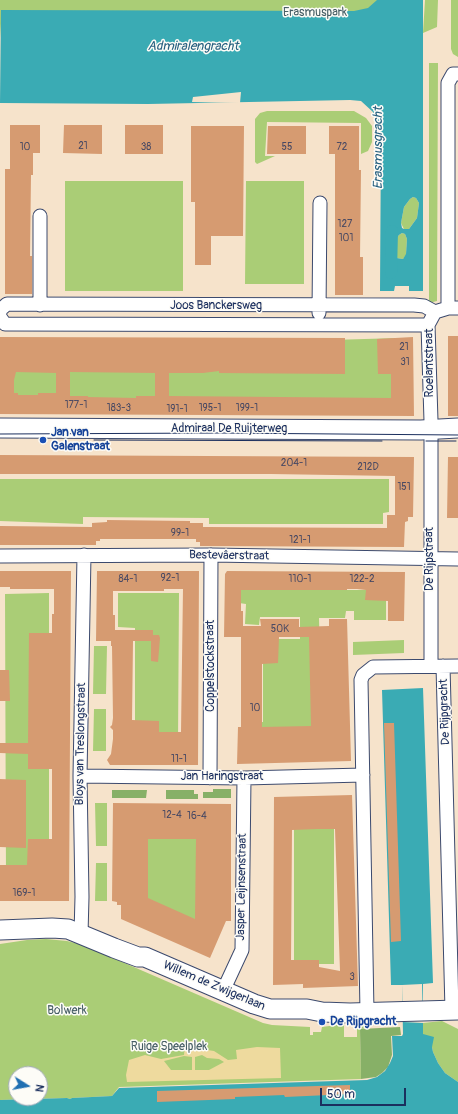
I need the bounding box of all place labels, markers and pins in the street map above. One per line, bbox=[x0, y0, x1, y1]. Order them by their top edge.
place label: Jan van Galenstraat bbox=[51, 426, 110, 454]
marker: Jan van Galenstraat bbox=[38, 435, 48, 445]
place label: De Rijpgracht bbox=[330, 1015, 396, 1029]
marker: De Rijpgracht bbox=[317, 1017, 327, 1027]

